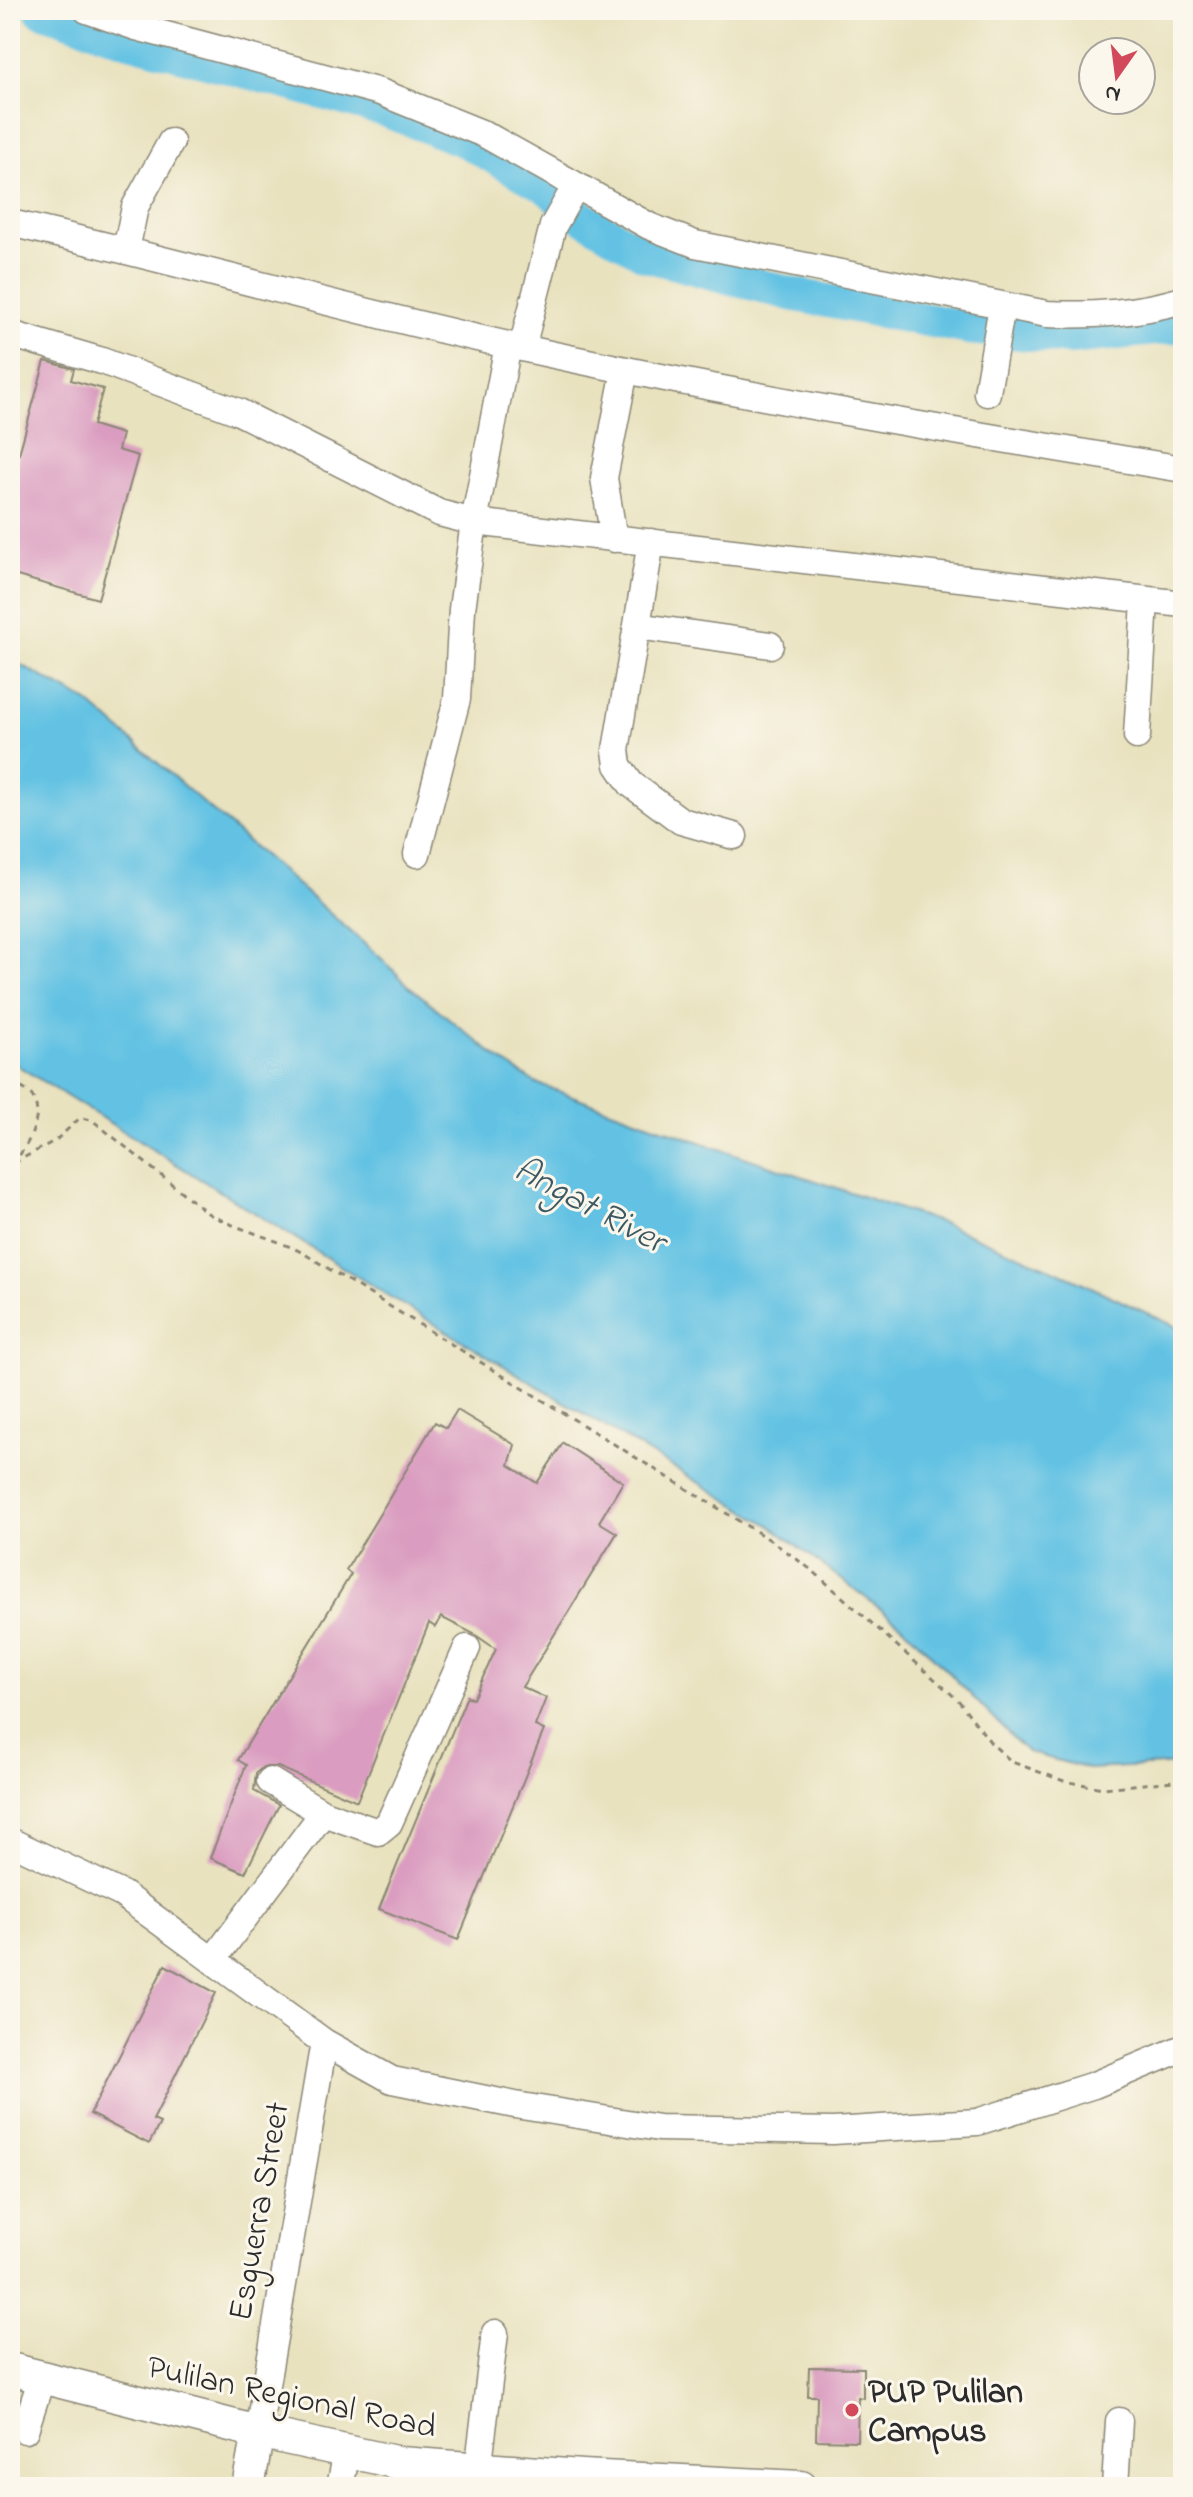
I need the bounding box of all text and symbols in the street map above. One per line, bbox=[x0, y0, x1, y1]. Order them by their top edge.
north arrow bbox=[1077, 36, 1157, 116]
text: N bbox=[1102, 75, 1124, 110]
water label: Angat River bbox=[503, 1145, 678, 1271]
street label: Esguerra Street bbox=[217, 2098, 305, 2325]
street label: Pulilan Regional Road bbox=[142, 2344, 440, 2454]
place label: PUP Pulilan Campus bbox=[868, 2369, 1023, 2458]
marker: PUP Pulilan Campus bbox=[843, 2401, 861, 2419]

